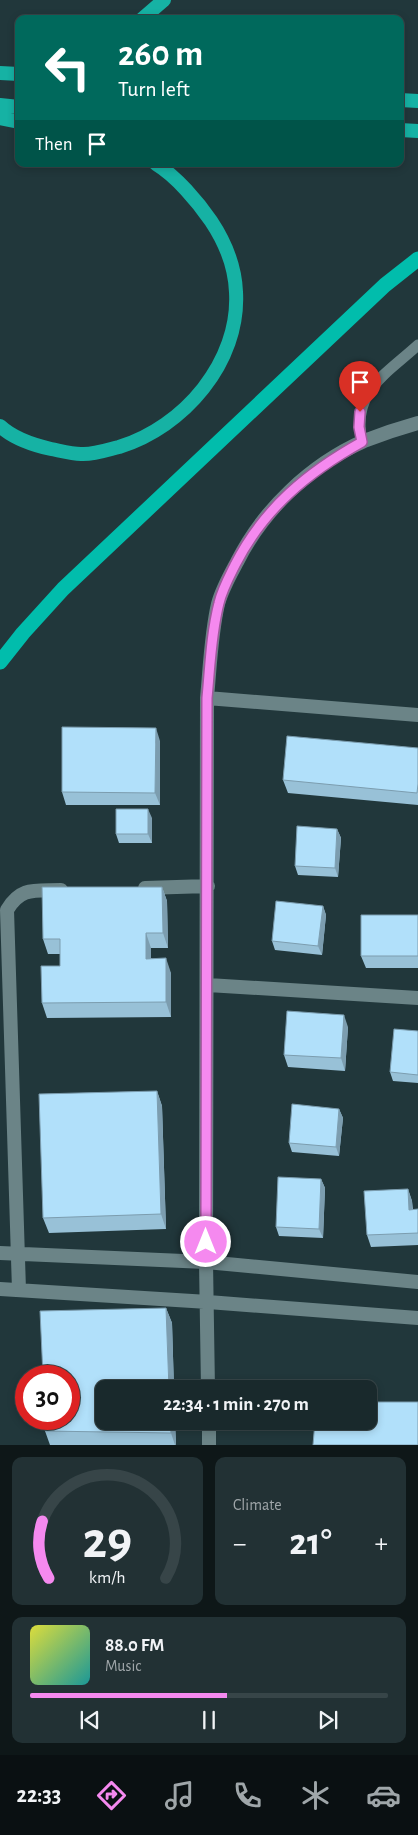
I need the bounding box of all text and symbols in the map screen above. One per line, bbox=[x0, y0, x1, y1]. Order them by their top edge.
icon: left bbox=[35, 35, 100, 100]
text: 260 m bbox=[118, 37, 203, 72]
text: Turn left bbox=[118, 78, 190, 100]
icon: arrive bbox=[83, 130, 111, 158]
text: Then bbox=[35, 135, 73, 154]
pin bbox=[339, 361, 381, 412]
icon: arrive bbox=[346, 368, 374, 396]
position arrow bbox=[179, 1215, 231, 1267]
speed limit sign: 30 bbox=[15, 1365, 80, 1430]
text: 22:34 · 1 min · 270 m bbox=[163, 1395, 309, 1414]
text: Climate bbox=[233, 1497, 282, 1513]
text: 29 bbox=[83, 1515, 132, 1567]
text: 21° bbox=[289, 1524, 332, 1562]
text: − bbox=[233, 1530, 246, 1558]
text: + bbox=[375, 1530, 388, 1558]
text: km/h bbox=[89, 1569, 126, 1587]
text: 88.0 FM bbox=[105, 1636, 164, 1655]
text: Music bbox=[105, 1658, 141, 1674]
icon: previous bbox=[76, 1706, 104, 1734]
icon: pause bbox=[195, 1706, 223, 1734]
icon: next bbox=[314, 1706, 342, 1734]
icon: directions bbox=[94, 1778, 129, 1813]
icon: music bbox=[162, 1778, 197, 1813]
icon: phone bbox=[230, 1778, 265, 1813]
icon: climate bbox=[298, 1778, 333, 1813]
icon: car bbox=[366, 1778, 401, 1813]
text: 22:33 bbox=[17, 1784, 61, 1806]

